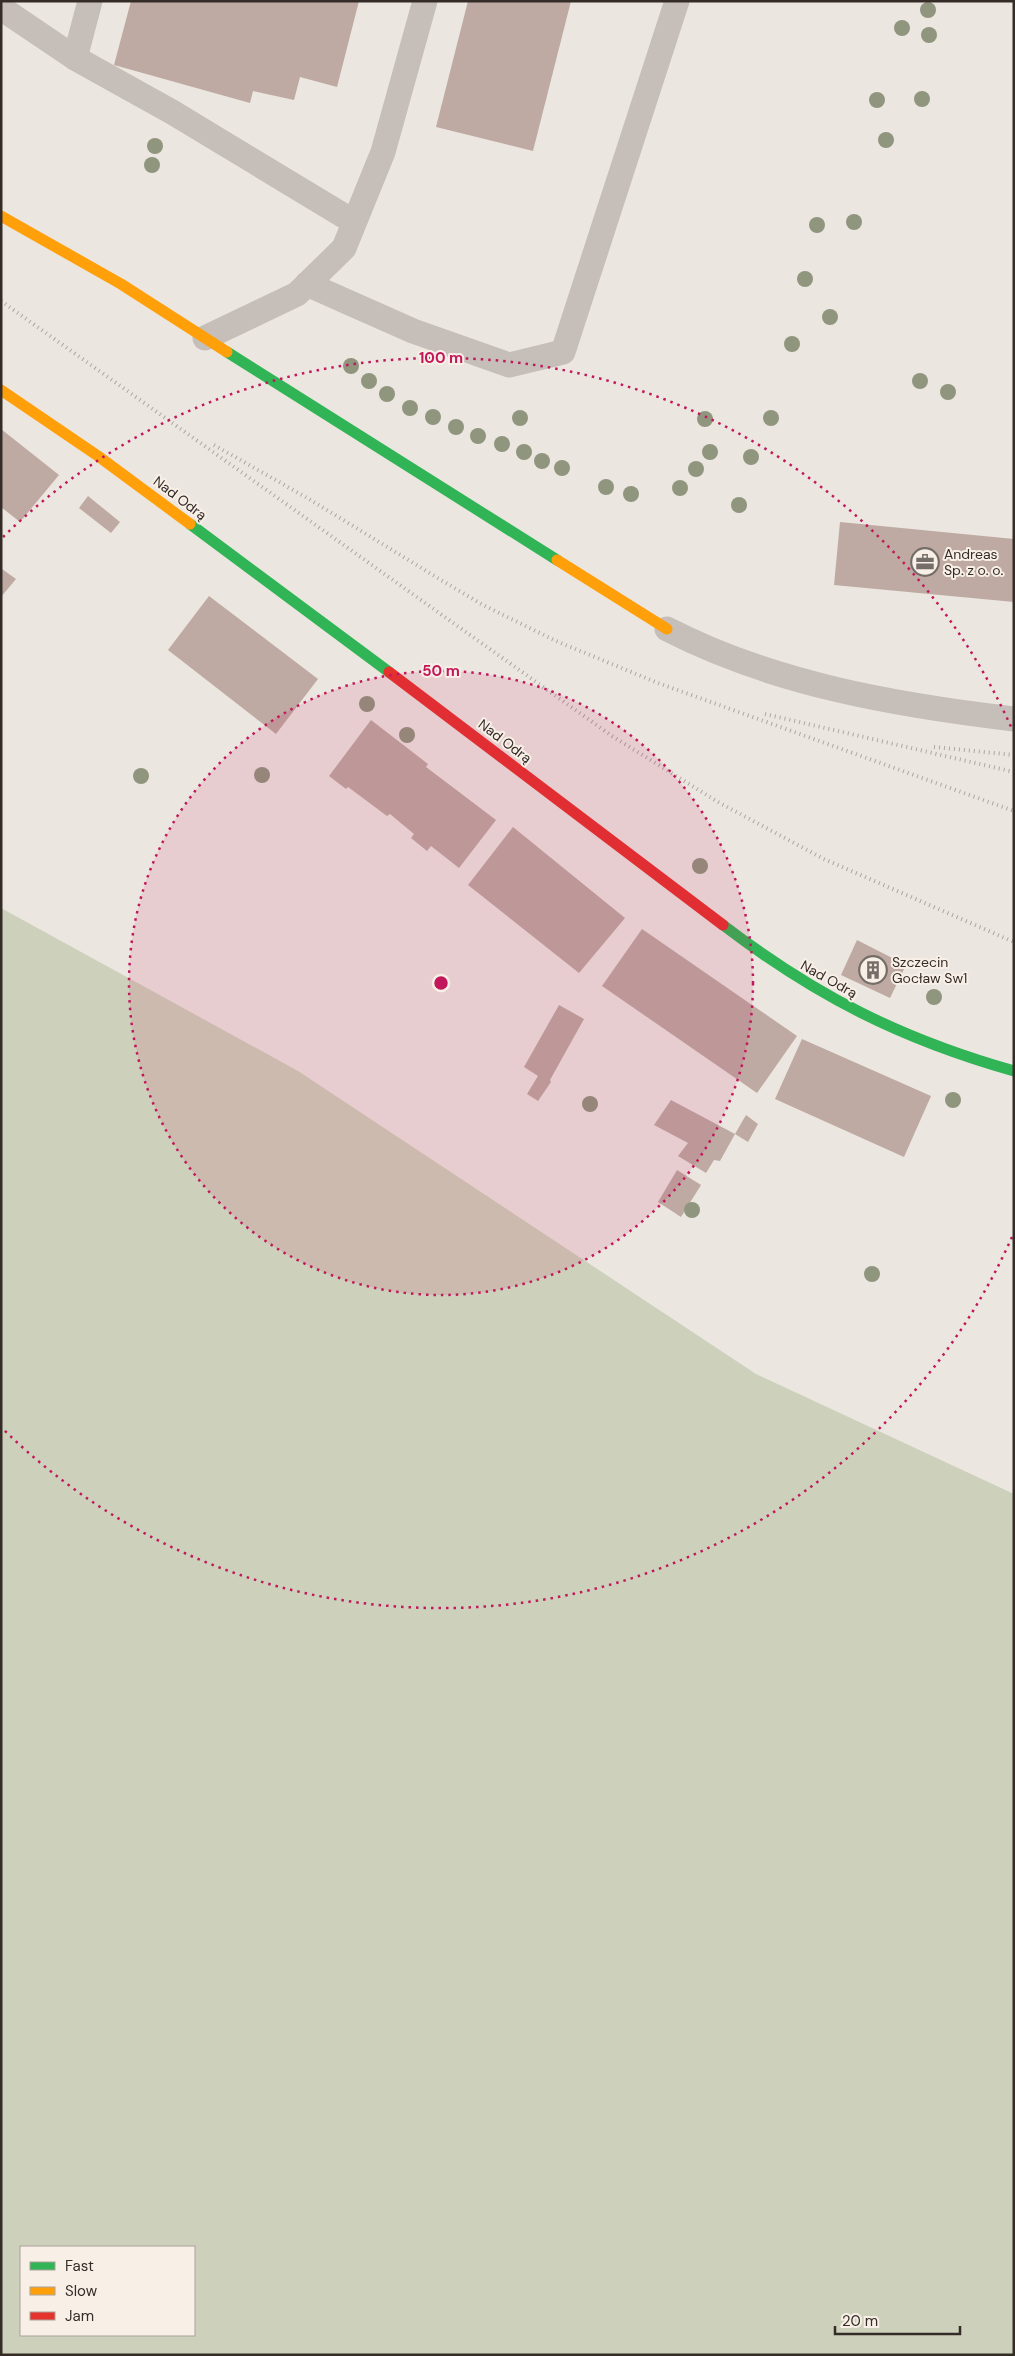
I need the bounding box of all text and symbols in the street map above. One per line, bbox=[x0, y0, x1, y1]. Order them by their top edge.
text: 100 m bbox=[419, 348, 463, 368]
street label: Nad Odrą bbox=[150, 472, 210, 524]
place label: Andreas Sp. z o. o. bbox=[944, 545, 1004, 579]
office icon: Andreas Sp. z o. o. bbox=[910, 547, 940, 577]
text: 50 m bbox=[422, 661, 460, 681]
street label: Nad Odrą bbox=[475, 715, 535, 767]
place label: Szczecin Gocław Sw1 bbox=[892, 953, 968, 987]
building icon: Szczecin Gocław Sw1 bbox=[858, 955, 888, 985]
street label: Nad Odrą bbox=[797, 956, 861, 1002]
centre of rings bbox=[432, 974, 450, 992]
legend bbox=[20, 2246, 195, 2336]
text: Fast bbox=[65, 2256, 94, 2276]
text: Slow bbox=[65, 2281, 98, 2301]
scale bar bbox=[835, 2304, 960, 2336]
text: Jam bbox=[65, 2306, 94, 2326]
text: 20 m bbox=[842, 2311, 878, 2331]

